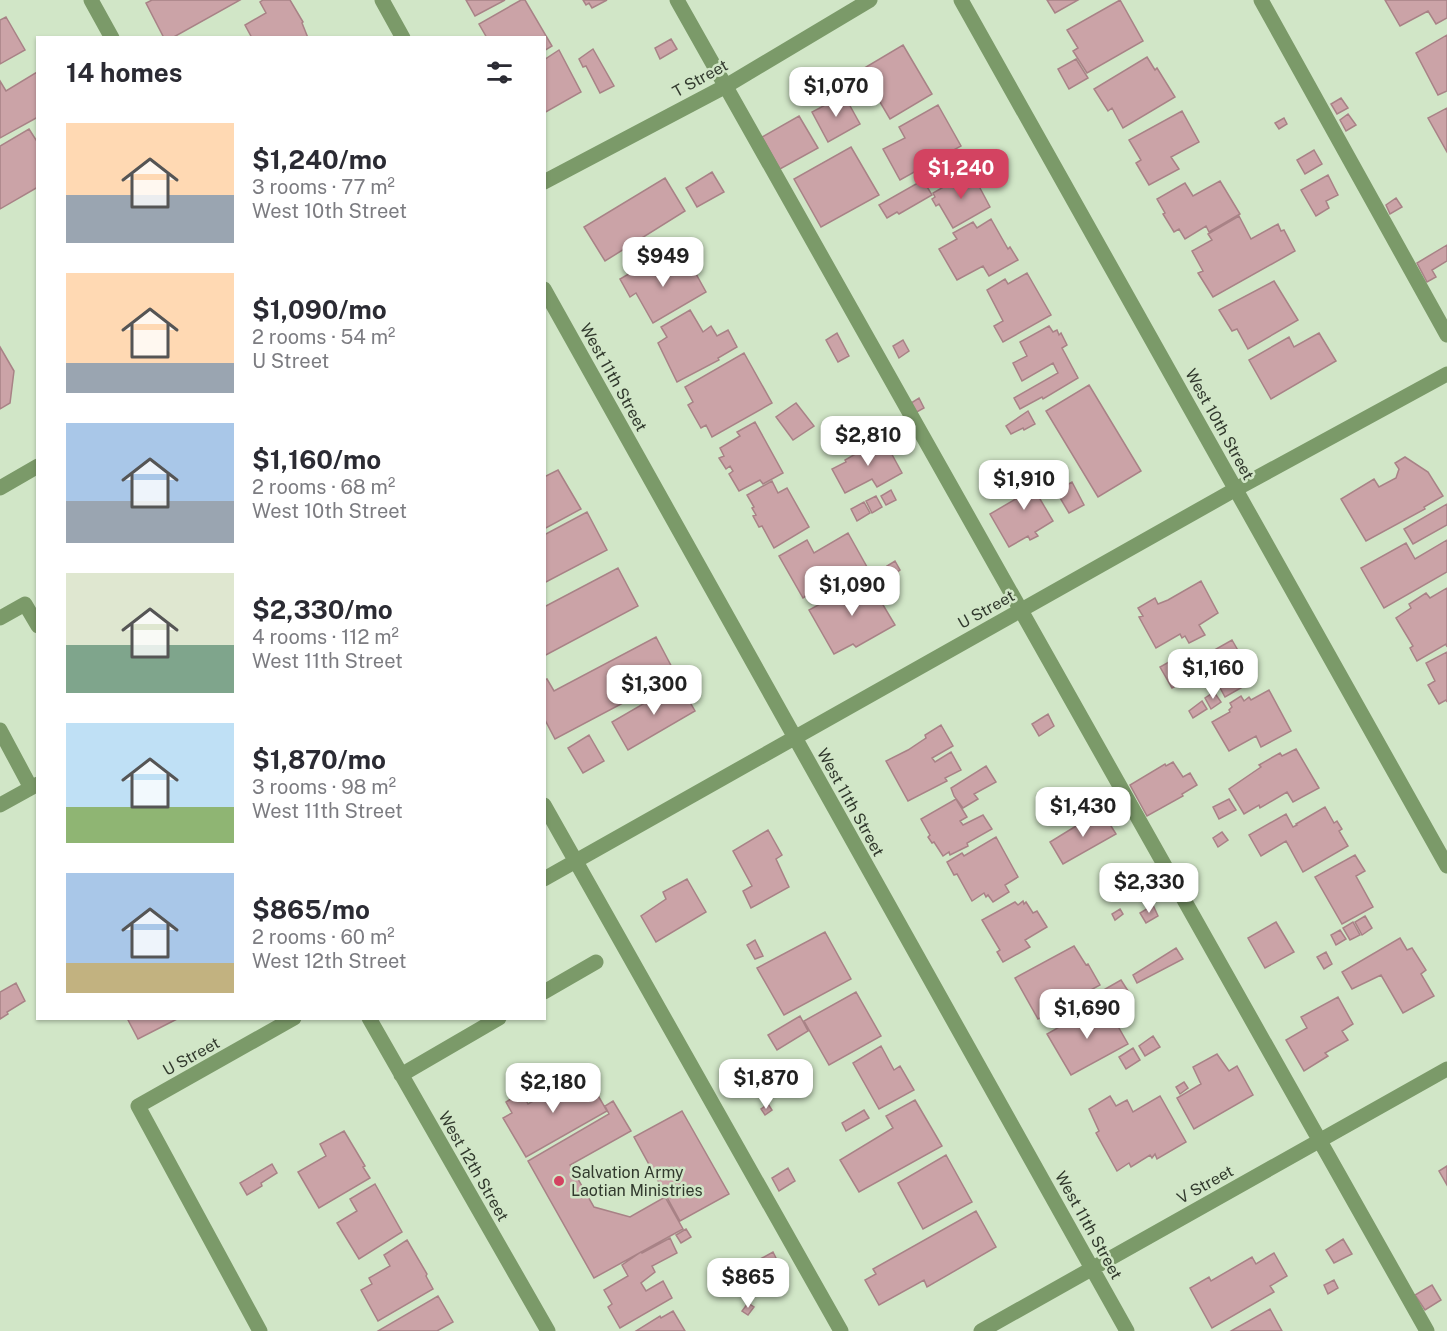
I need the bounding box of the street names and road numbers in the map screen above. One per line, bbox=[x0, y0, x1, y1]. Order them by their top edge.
street label: T Street bbox=[669, 56, 731, 101]
street label: West 11th Street bbox=[576, 320, 651, 435]
street label: West 10th Street bbox=[1181, 365, 1258, 483]
street label: U Street bbox=[955, 586, 1018, 633]
street label: West 11th Street bbox=[813, 745, 888, 860]
street label: U Street bbox=[160, 1033, 223, 1080]
street label: West 12th Street bbox=[434, 1108, 513, 1225]
street label: V Street bbox=[1174, 1161, 1237, 1208]
street label: West 11th Street bbox=[1051, 1168, 1126, 1283]

